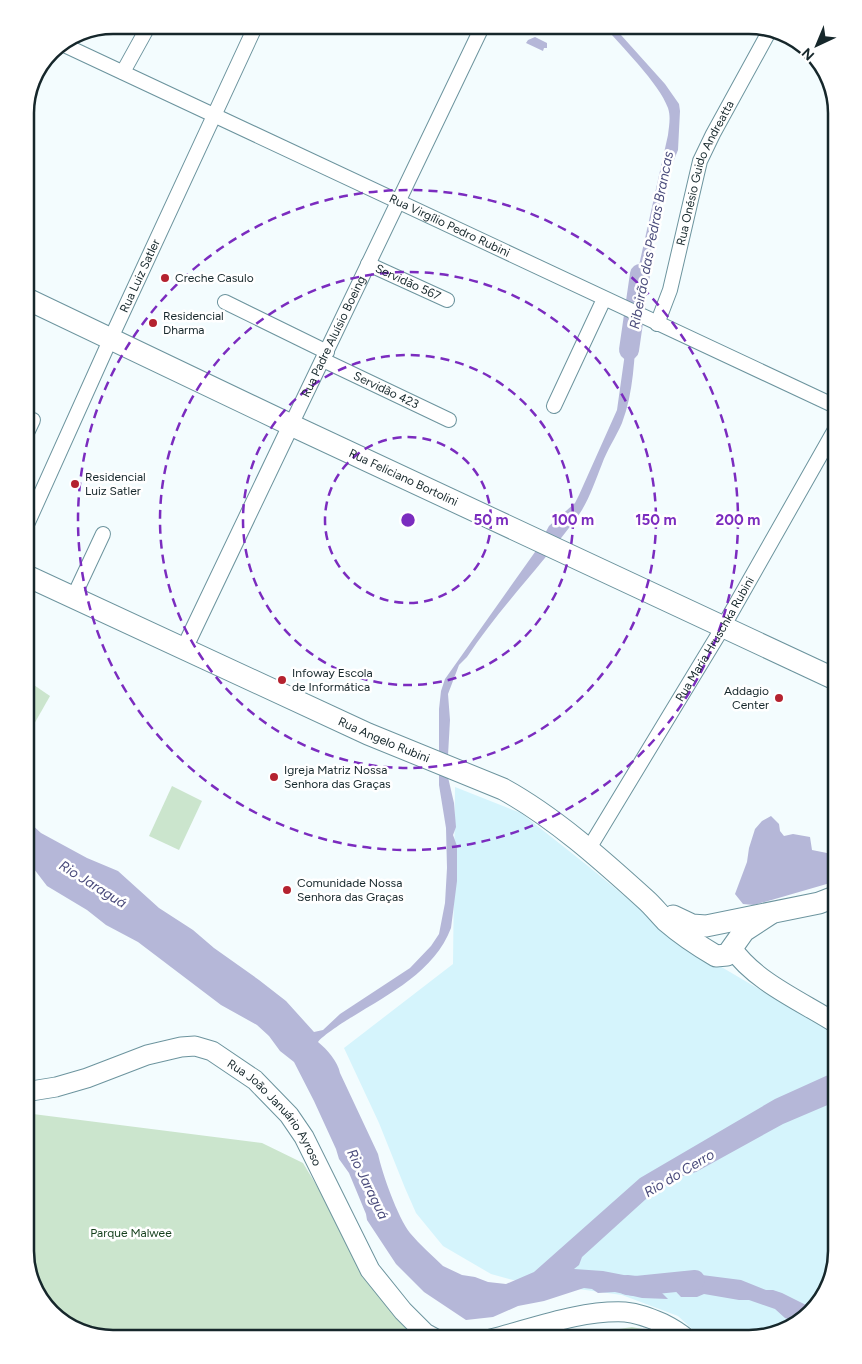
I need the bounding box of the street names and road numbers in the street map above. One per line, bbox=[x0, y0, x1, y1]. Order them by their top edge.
street label: Rua Onésio Guido Andreatta bbox=[674, 98, 737, 247]
street label: Rua Virgílio Pedro Rubini bbox=[387, 191, 512, 260]
street label: Rua Luiz Satler bbox=[117, 237, 163, 315]
street label: Servidão 567 bbox=[373, 261, 443, 303]
street label: Rua Padre Aluísio Boeing bbox=[298, 274, 368, 400]
street label: Servidão 423 bbox=[351, 369, 421, 412]
street label: Rua Feliciano Bortolini bbox=[347, 446, 460, 509]
street label: Rua Maria Hruschka Rubini bbox=[673, 574, 757, 704]
street label: Rua Angelo Rubini bbox=[336, 714, 432, 765]
street label: Rua João Januário Ayroso bbox=[225, 1056, 324, 1168]

